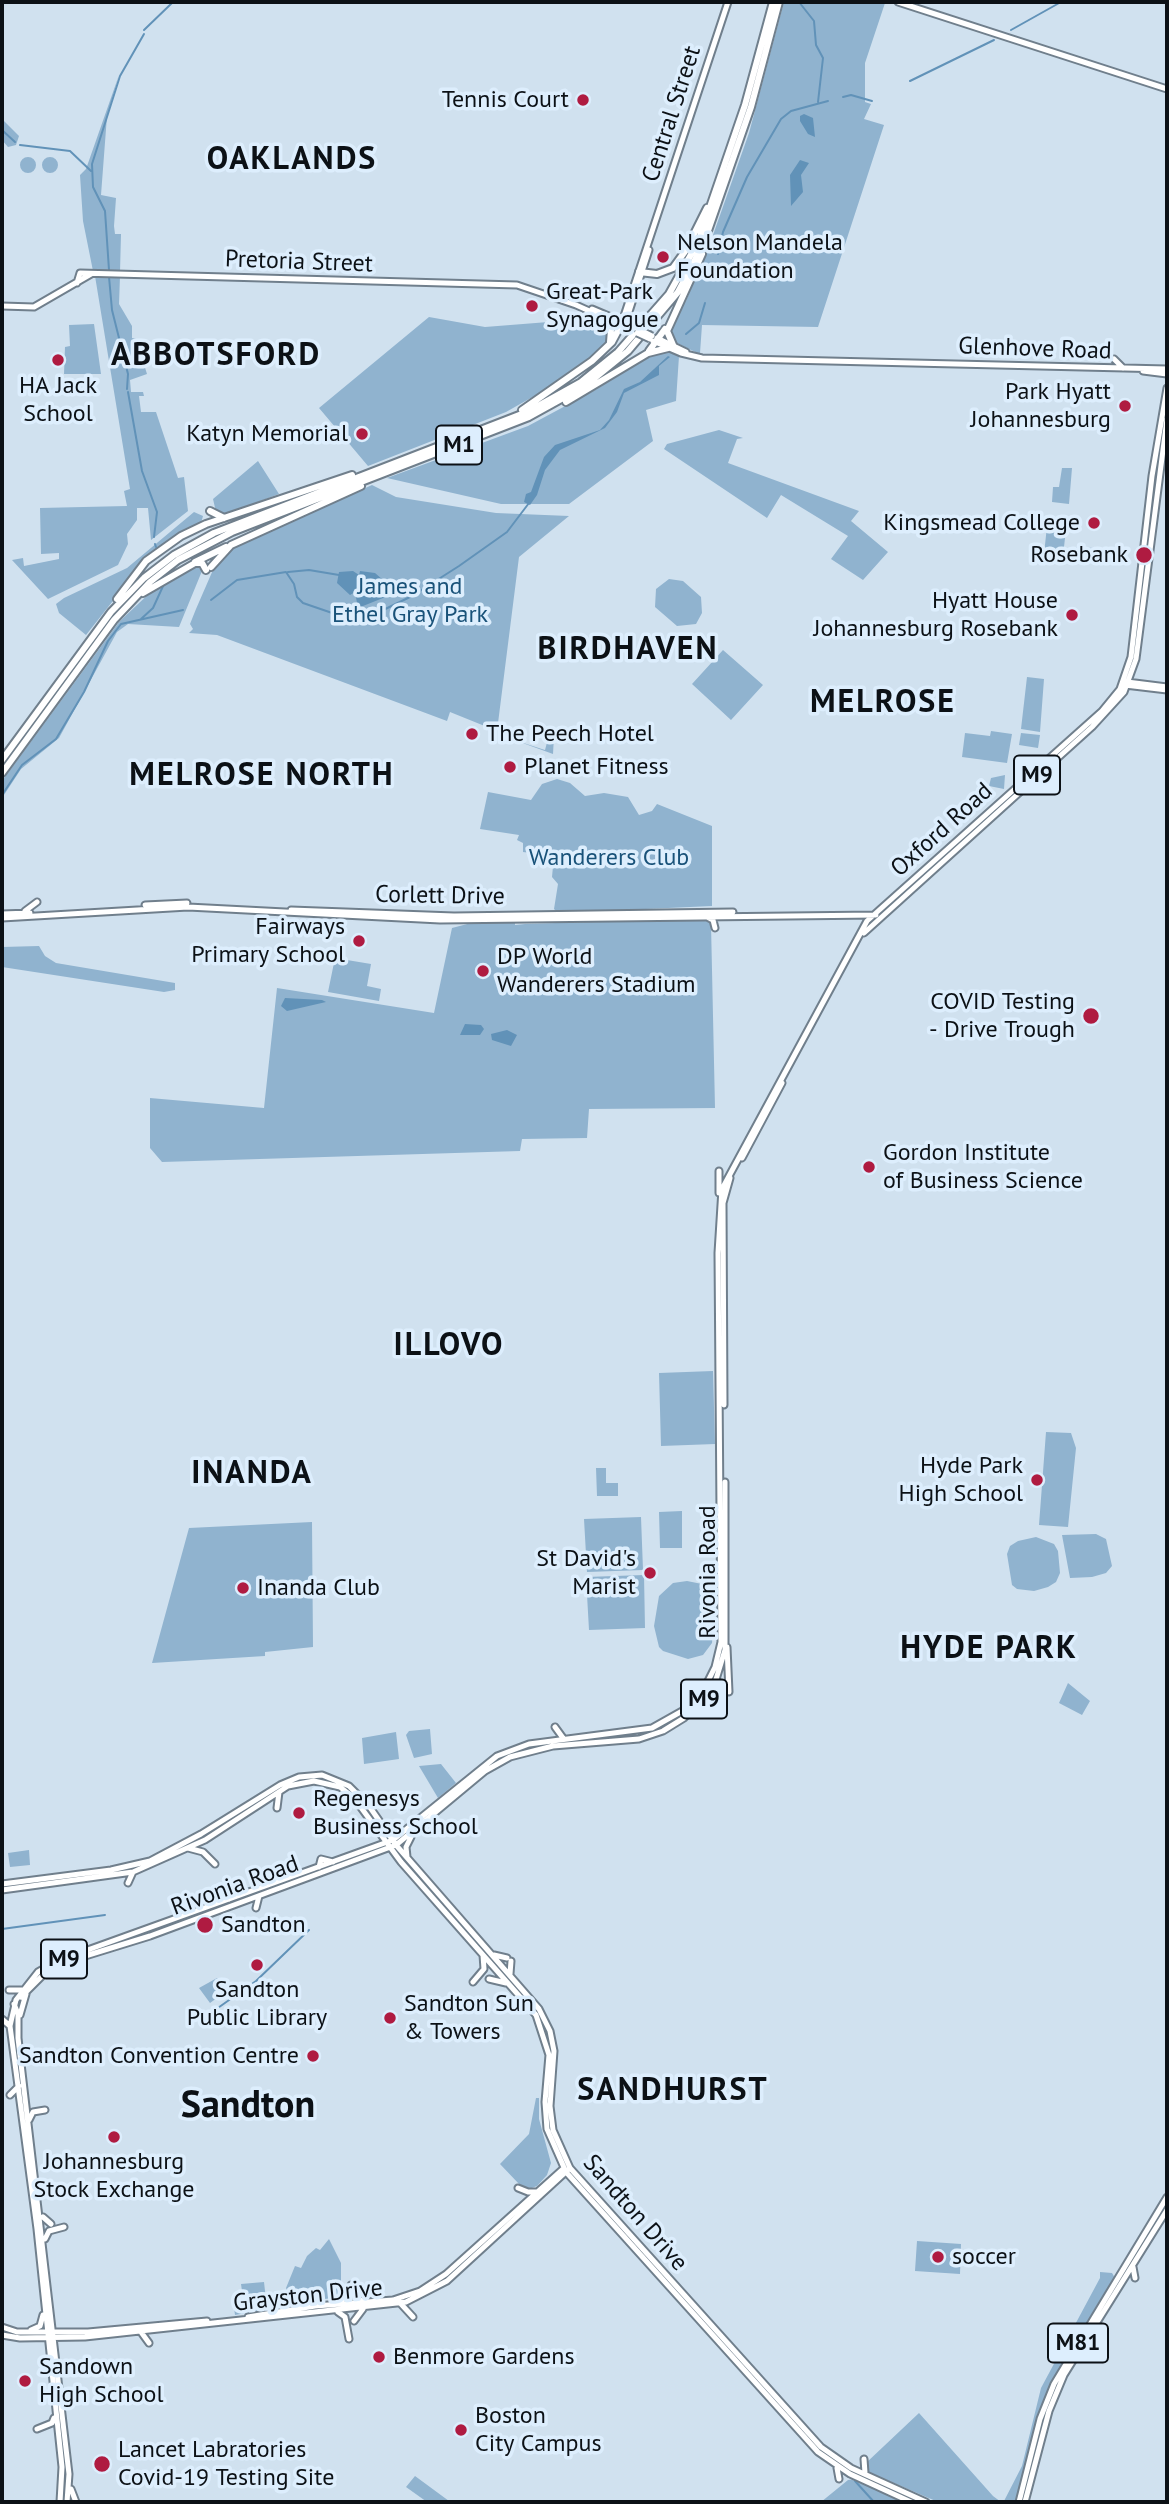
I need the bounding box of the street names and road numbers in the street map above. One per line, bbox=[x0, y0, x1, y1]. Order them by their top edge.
street label: Central Street bbox=[637, 42, 707, 186]
street label: Pretoria Street bbox=[225, 245, 373, 279]
street label: Glenhove Road bbox=[958, 332, 1112, 366]
road number: M1 bbox=[436, 426, 482, 464]
road number: M9 bbox=[1014, 755, 1060, 794]
street label: Oxford Road bbox=[885, 777, 999, 883]
street label: Corlett Drive bbox=[375, 880, 505, 912]
street label: Rivonia Road bbox=[694, 1505, 722, 1639]
road number: M9 bbox=[681, 1680, 727, 1718]
street label: Rivonia Road bbox=[167, 1850, 303, 1922]
road number: M9 bbox=[41, 1940, 87, 1978]
street label: Sandton Drive bbox=[577, 2149, 693, 2277]
street label: Grayston Drive bbox=[232, 2274, 384, 2318]
road number: M81 bbox=[1048, 2324, 1108, 2362]

